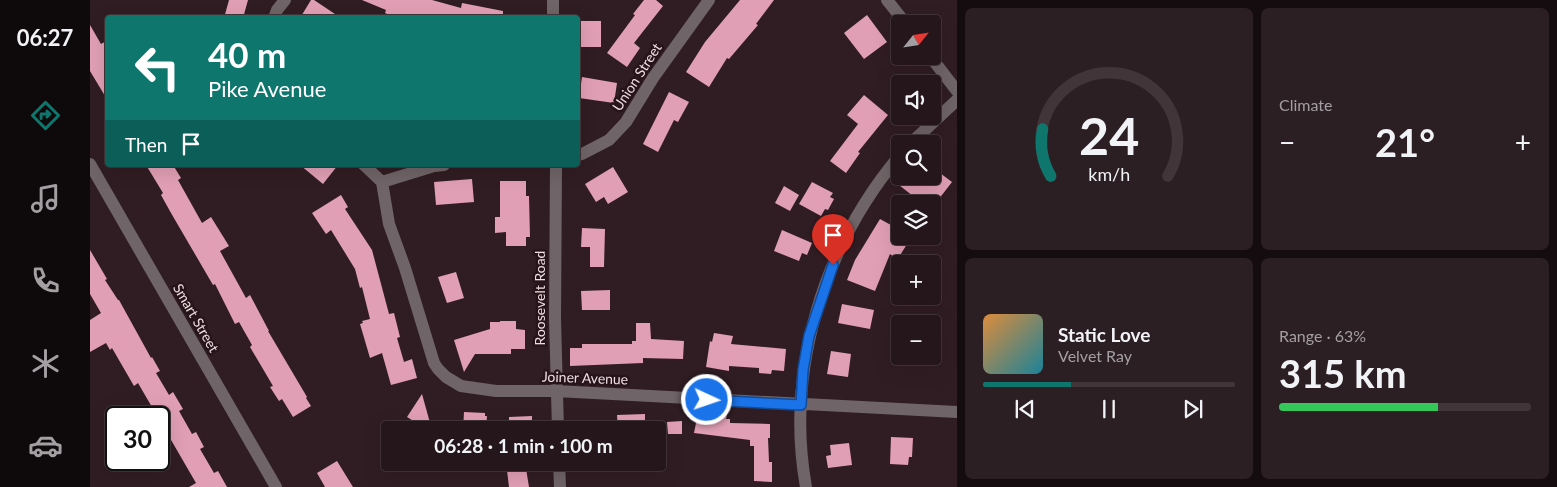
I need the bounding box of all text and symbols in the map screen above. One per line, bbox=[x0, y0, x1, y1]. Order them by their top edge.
north arrow bbox=[891, 15, 941, 65]
map controls bbox=[891, 15, 941, 365]
text: 06:27 bbox=[17, 24, 73, 51]
text: 40 m bbox=[208, 33, 286, 75]
icon: left bbox=[125, 35, 190, 100]
street label: Union Street bbox=[608, 40, 665, 114]
text: Pike Avenue bbox=[208, 75, 326, 102]
button: sound bbox=[891, 75, 941, 125]
text: Climate bbox=[1279, 95, 1332, 114]
icon: directions bbox=[28, 98, 63, 133]
text: 24 bbox=[1079, 104, 1139, 166]
text: 21° bbox=[1375, 119, 1435, 165]
text: − bbox=[1279, 125, 1295, 159]
text: + bbox=[1515, 125, 1531, 159]
icon: arrive bbox=[177, 130, 205, 158]
text: Then bbox=[125, 133, 167, 156]
button: search bbox=[891, 135, 941, 185]
text: km/h bbox=[1088, 163, 1130, 185]
icon: music bbox=[28, 181, 63, 216]
button: layers bbox=[891, 195, 941, 245]
pin bbox=[812, 214, 854, 265]
icon: arrive bbox=[819, 221, 847, 249]
street label: Roosevelt Road bbox=[531, 251, 548, 345]
button: + bbox=[891, 255, 941, 305]
icon: phone bbox=[28, 263, 63, 298]
street label: Smart Street bbox=[170, 280, 223, 355]
button: − bbox=[891, 315, 941, 365]
text: Static Love bbox=[1058, 323, 1150, 346]
text: Range · 63% bbox=[1279, 326, 1366, 345]
icon: climate bbox=[28, 346, 63, 381]
text: Velvet Ray bbox=[1058, 346, 1132, 365]
text: 315 km bbox=[1279, 350, 1407, 396]
street label: Joiner Avenue bbox=[542, 367, 629, 388]
position arrow bbox=[680, 373, 732, 425]
icon: previous bbox=[1011, 395, 1039, 423]
icon: pause bbox=[1095, 395, 1123, 423]
icon: next bbox=[1179, 395, 1207, 423]
speed limit sign: 30 bbox=[105, 406, 170, 471]
icon: car bbox=[28, 428, 63, 463]
text: 06:28 · 1 min · 100 m bbox=[434, 434, 613, 457]

